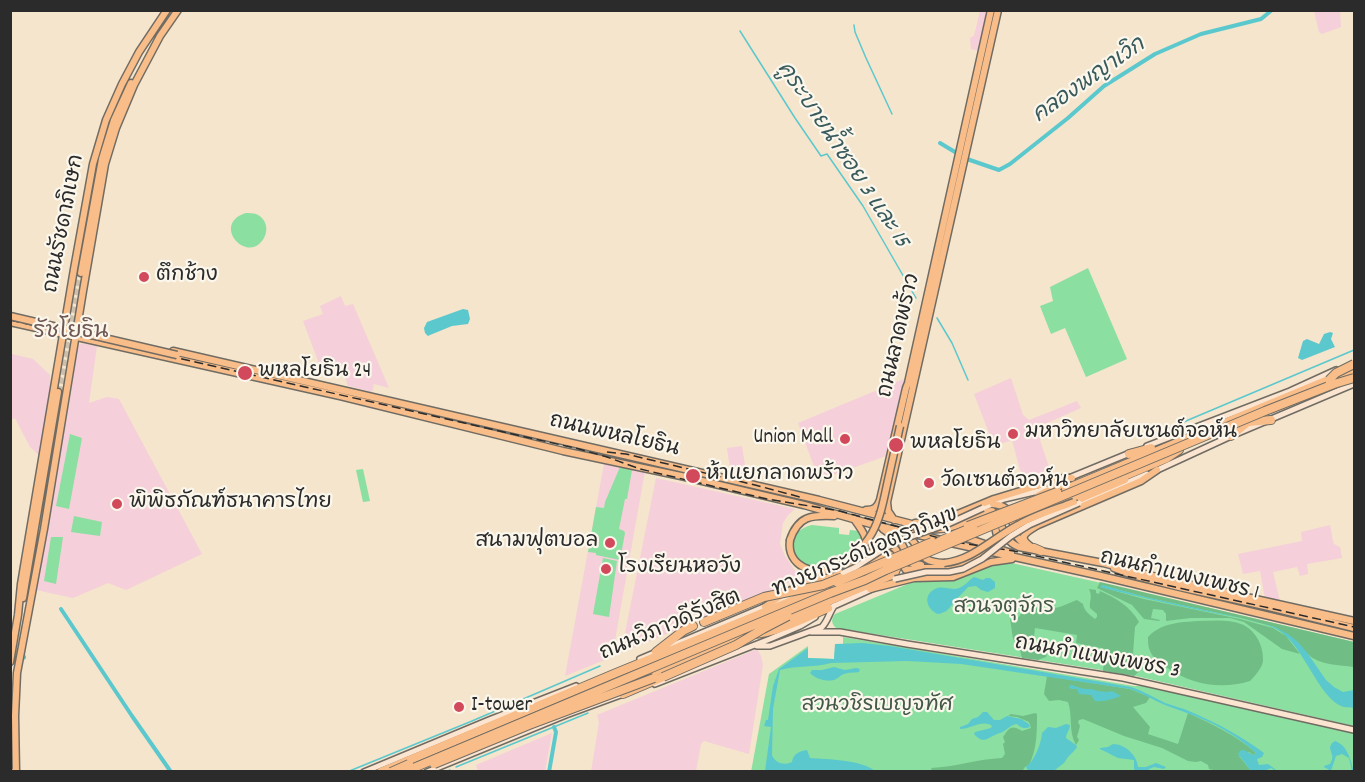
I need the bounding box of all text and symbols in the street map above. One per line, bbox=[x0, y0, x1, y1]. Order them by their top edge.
water label: คลองพญาเวิก bbox=[1029, 34, 1151, 130]
water label: คูระบายน้ำซอย 3 และ 15 bbox=[769, 58, 913, 254]
street label: ถนนรัชดาภิเษก bbox=[40, 153, 92, 295]
place label: ตึกช้าง bbox=[156, 264, 218, 290]
marker: ตึกช้าง bbox=[137, 270, 151, 284]
street label: ถนนลาดพร้าว bbox=[874, 272, 928, 400]
district label: รัชโยธิน bbox=[34, 321, 108, 347]
place label: พหลโยธิน 24 bbox=[258, 360, 371, 386]
marker: พหลโยธิน 24 bbox=[236, 364, 254, 382]
street label: ถนนพหลโยธิน bbox=[547, 410, 681, 464]
place label: มหาวิทยาลัยเซนต์จอห์น bbox=[1025, 421, 1237, 447]
place label: Union Mall bbox=[753, 426, 833, 452]
marker: มหาวิทยาลัยเซนต์จอห์น bbox=[1006, 427, 1020, 441]
marker: Union Mall bbox=[838, 432, 852, 446]
place label: พหลโยธิน bbox=[910, 432, 1001, 458]
marker: พหลโยธิน bbox=[887, 436, 905, 454]
place label: ห้าแยกลาดพร้าว bbox=[706, 463, 853, 489]
marker: ห้าแยกลาดพร้าว bbox=[684, 467, 702, 485]
place label: วัดเซนต์จอห์น bbox=[941, 470, 1068, 496]
marker: วัดเซนต์จอห์น bbox=[922, 476, 936, 490]
place label: พิพิธภัณฑ์ธนาคารไทย bbox=[129, 491, 332, 517]
marker: พิพิธภัณฑ์ธนาคารไทย bbox=[110, 497, 124, 511]
street label: ทางยกระดับอุตราภิมุข bbox=[769, 503, 963, 605]
place label: สนามฟุตบอล bbox=[475, 530, 598, 556]
marker: สนามฟุตบอล bbox=[603, 536, 617, 550]
street label: ถนนกำแพงเพชร 1 bbox=[1097, 546, 1261, 608]
place label: โรงเรียนหอวัง bbox=[618, 556, 741, 582]
marker: โรงเรียนหอวัง bbox=[599, 562, 613, 576]
street label: ถนนวิภาวดีรังสิต bbox=[597, 586, 745, 668]
park label: สวนจตุจักร bbox=[954, 596, 1054, 622]
street label: ถนนกำแพงเพชร 3 bbox=[1012, 632, 1182, 686]
place label: I-tower bbox=[471, 694, 532, 720]
park label: สวนวชิรเบญจทัศ bbox=[802, 694, 952, 720]
marker: I-tower bbox=[452, 700, 466, 714]

